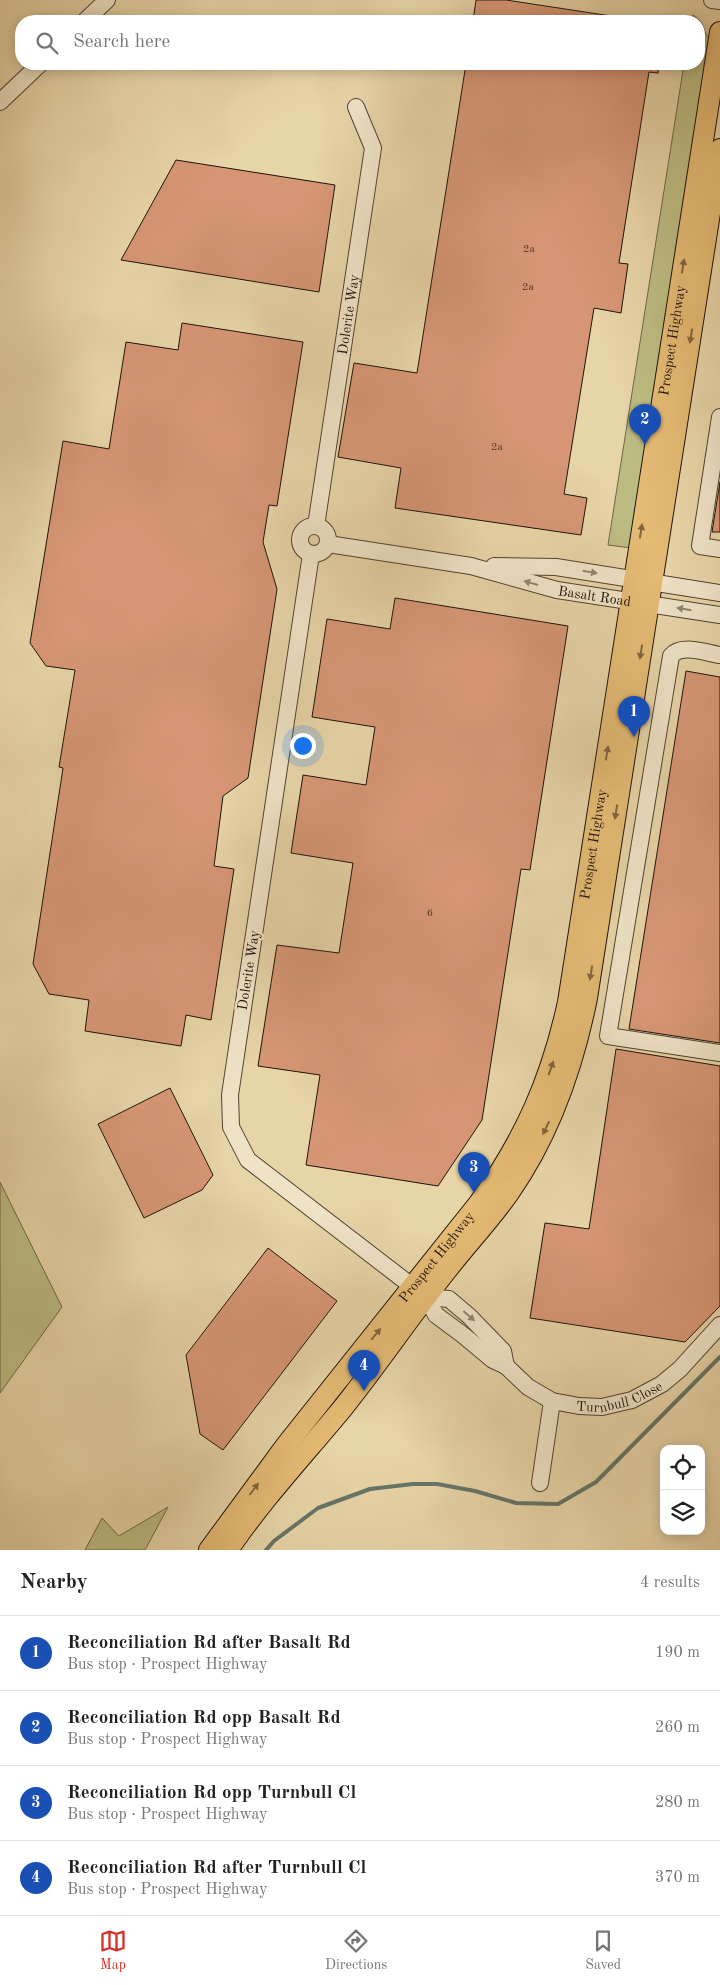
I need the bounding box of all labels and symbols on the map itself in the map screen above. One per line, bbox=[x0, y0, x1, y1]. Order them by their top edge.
house number: 2a bbox=[523, 244, 535, 255]
one-way arrow bbox=[679, 258, 687, 274]
street label: Dolerite Way bbox=[336, 273, 362, 356]
house number: 2a bbox=[522, 282, 534, 293]
street label: Prospect Highway bbox=[657, 284, 688, 397]
one-way arrow bbox=[687, 328, 695, 344]
pin: 2 bbox=[629, 404, 661, 445]
house number: 2a bbox=[491, 442, 503, 453]
one-way arrow bbox=[638, 522, 646, 538]
one-way arrow bbox=[582, 568, 598, 576]
one-way arrow bbox=[524, 578, 539, 586]
street label: Basalt Road bbox=[557, 584, 632, 609]
one-way arrow bbox=[676, 605, 692, 613]
one-way arrow bbox=[636, 644, 644, 660]
pin: 1 bbox=[618, 696, 650, 737]
your location bbox=[290, 733, 316, 759]
one-way arrow bbox=[603, 745, 611, 761]
street label: Prospect Highway bbox=[578, 788, 609, 900]
one-way arrow bbox=[612, 804, 620, 820]
house number: 6 bbox=[427, 908, 433, 919]
street label: Dolerite Way bbox=[236, 929, 262, 1011]
one-way arrow bbox=[587, 965, 595, 981]
one-way arrow bbox=[547, 1060, 555, 1075]
one-way arrow bbox=[542, 1121, 550, 1135]
pin: 3 bbox=[458, 1152, 490, 1193]
street label: Prospect Highway bbox=[397, 1209, 478, 1305]
one-way arrow bbox=[462, 1310, 474, 1322]
one-way arrow bbox=[370, 1328, 381, 1341]
pin: 4 bbox=[348, 1350, 380, 1391]
street label: Turnbull Close bbox=[576, 1379, 665, 1415]
one-way arrow bbox=[248, 1483, 259, 1496]

